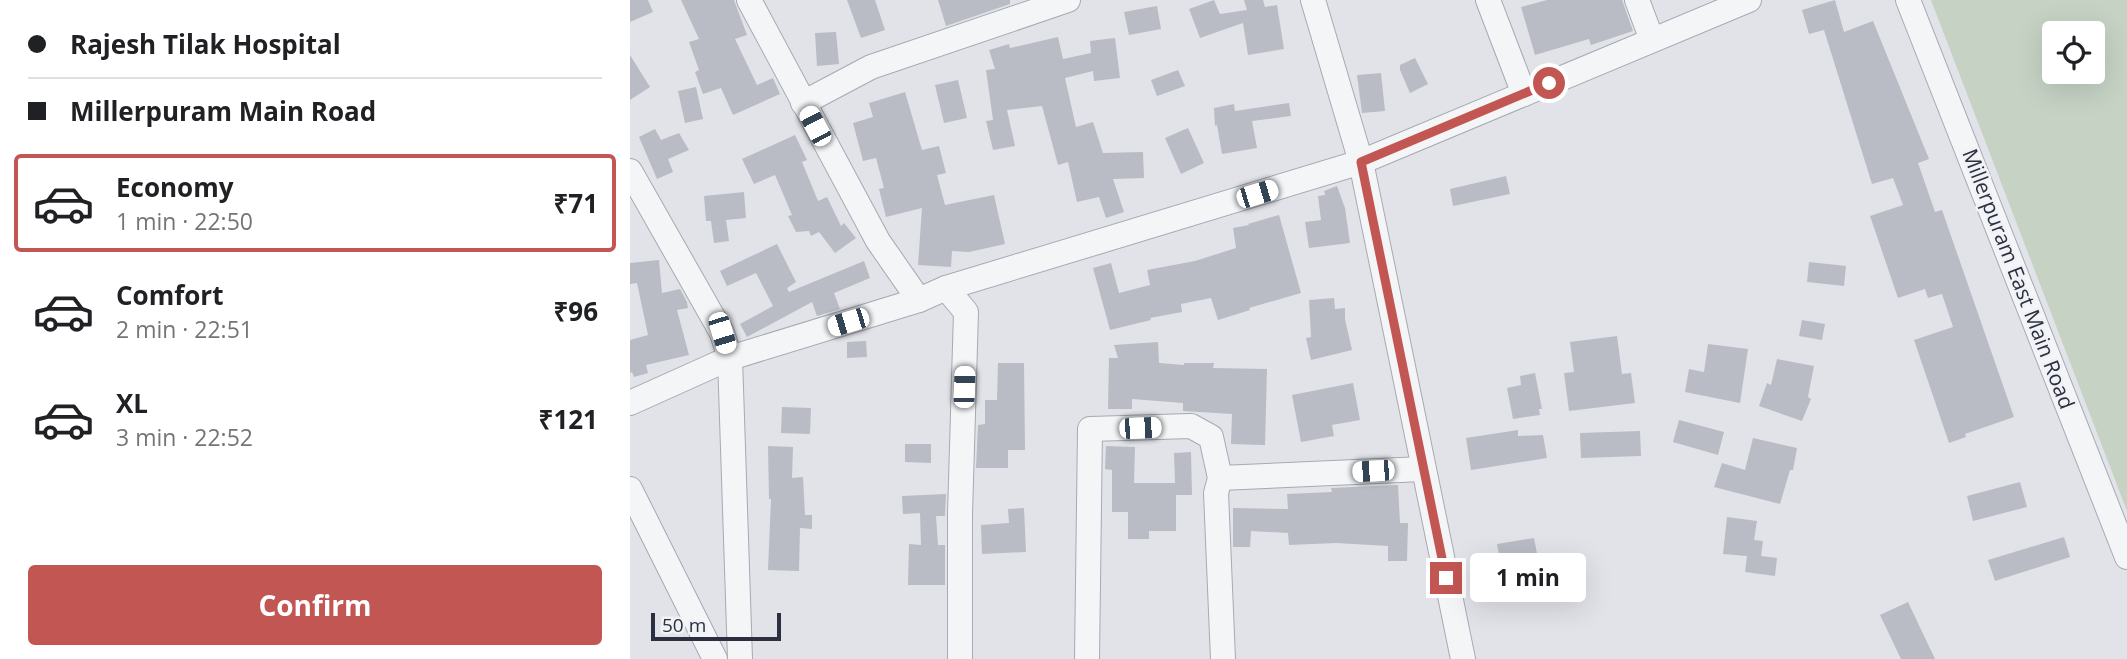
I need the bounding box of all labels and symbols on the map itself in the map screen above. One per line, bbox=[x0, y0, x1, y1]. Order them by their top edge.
route start bbox=[1533, 67, 1565, 99]
car bbox=[796, 103, 835, 149]
street label: Millerpuram East Main Road bbox=[1956, 144, 2082, 413]
car bbox=[1234, 178, 1281, 210]
car bbox=[825, 306, 872, 338]
car bbox=[706, 310, 739, 356]
car bbox=[953, 366, 976, 408]
car bbox=[1119, 417, 1162, 439]
car bbox=[1352, 459, 1395, 483]
callout: 1 min bbox=[1470, 554, 1586, 602]
route end bbox=[1430, 562, 1462, 594]
scale bar bbox=[651, 610, 780, 642]

